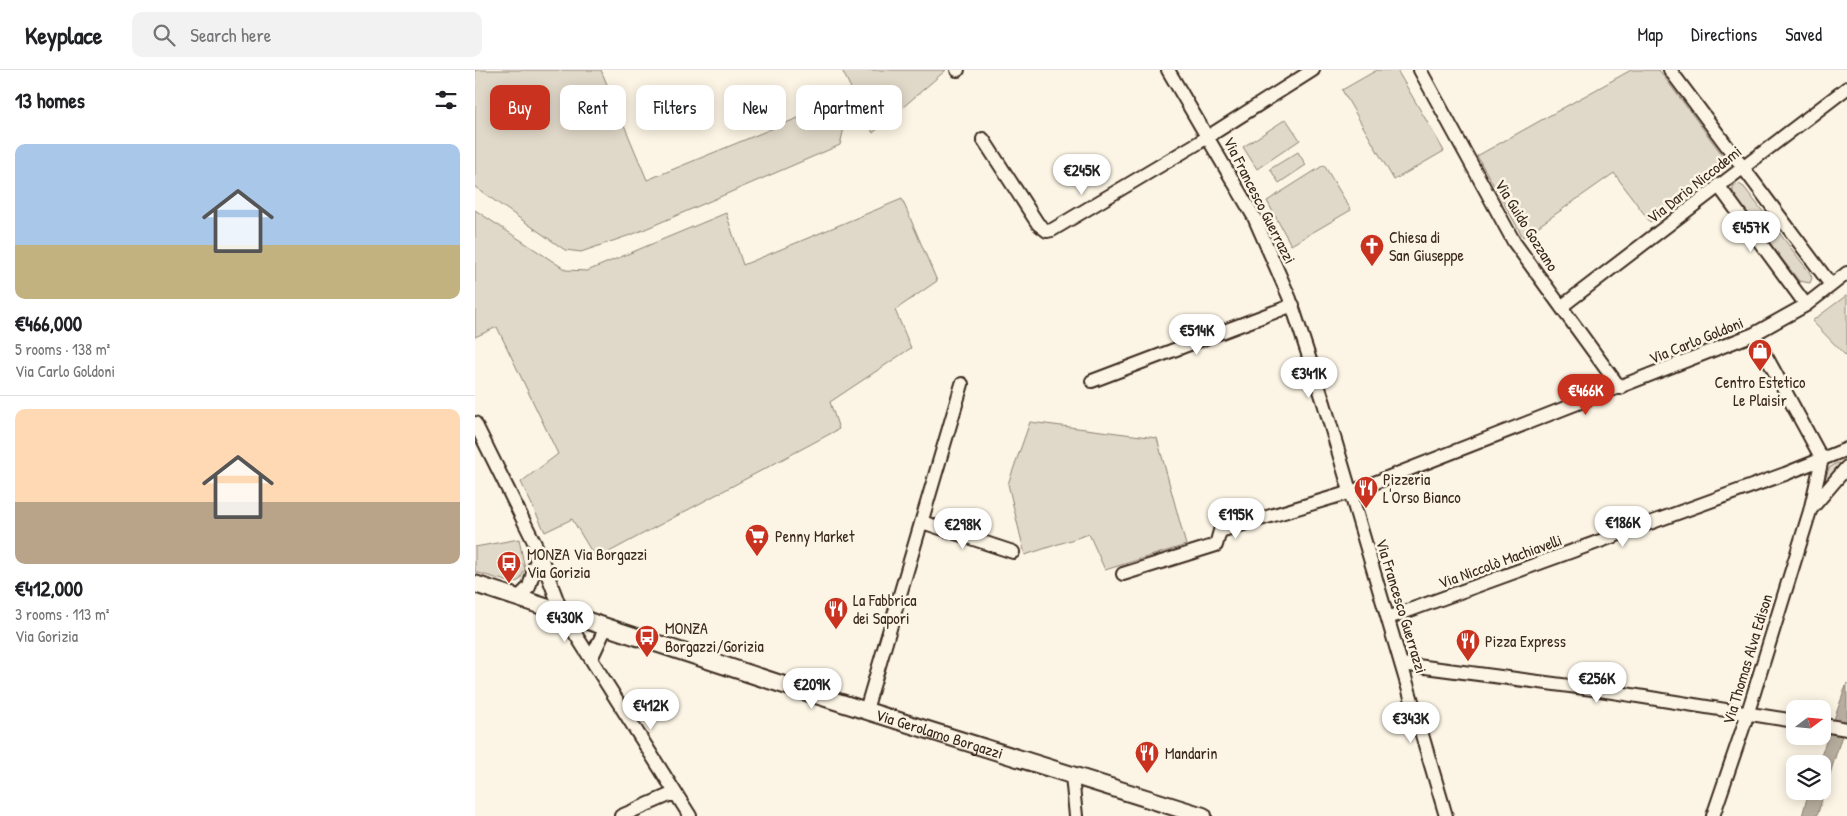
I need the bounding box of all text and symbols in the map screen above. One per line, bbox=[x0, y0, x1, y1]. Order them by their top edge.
search box bbox=[132, 12, 482, 57]
text: Keyplace bbox=[25, 19, 102, 51]
icon: search bbox=[150, 21, 178, 49]
text: Search here bbox=[190, 22, 271, 48]
text: Map bbox=[1638, 22, 1663, 47]
text: Directions bbox=[1691, 22, 1757, 47]
text: Saved bbox=[1785, 22, 1822, 47]
chip: Buy bbox=[490, 85, 550, 130]
chip: Rent bbox=[560, 85, 626, 130]
chip: Filters bbox=[636, 85, 714, 130]
chip: New bbox=[724, 85, 786, 130]
chip: Apartment bbox=[796, 85, 902, 130]
text: 13 homes bbox=[15, 86, 85, 115]
icon: filters bbox=[432, 86, 460, 114]
street label: Via Francesco Guerrazzi bbox=[1219, 133, 1301, 267]
street label: Via Dario Niccodemi bbox=[1642, 140, 1746, 228]
pin: €245K bbox=[1047, 154, 1117, 196]
text: €245K bbox=[1064, 159, 1100, 181]
street label: Via Guido Gozzano bbox=[1490, 175, 1564, 276]
icon: home bbox=[193, 176, 283, 266]
pin: €457K bbox=[1716, 210, 1786, 253]
text: €457K bbox=[1733, 216, 1769, 238]
place label: Chiesa di San Giuseppe bbox=[1389, 226, 1464, 266]
church icon: Chiesa di San Giuseppe bbox=[1359, 233, 1385, 267]
text: €466,000 bbox=[15, 309, 82, 338]
street label: Via Carlo Goldoni bbox=[1646, 311, 1746, 369]
pin: €514K bbox=[1162, 314, 1232, 356]
text: €514K bbox=[1180, 319, 1214, 341]
text: 5 rooms · 138 m² bbox=[15, 338, 110, 360]
shop icon: Centro Estetico Le Plaisir bbox=[1747, 338, 1773, 372]
pin: €341K bbox=[1274, 356, 1344, 399]
text: Via Carlo Goldoni bbox=[15, 360, 115, 382]
text: €341K bbox=[1291, 362, 1327, 384]
place label: Centro Estetico Le Plaisir bbox=[1714, 371, 1806, 411]
pin: €466K bbox=[1551, 374, 1621, 416]
text: €466K bbox=[1569, 379, 1603, 401]
icon: home bbox=[193, 442, 283, 532]
place label: Pizzeria L'Orso Bianco bbox=[1383, 468, 1461, 508]
restaurant icon: Pizzeria L'Orso Bianco bbox=[1353, 475, 1379, 509]
pin: €195K bbox=[1201, 498, 1271, 540]
text: €195K bbox=[1219, 503, 1253, 525]
pin: €186K bbox=[1588, 506, 1658, 548]
pin: €298K bbox=[928, 508, 998, 550]
text: €186K bbox=[1605, 511, 1641, 533]
text: €298K bbox=[945, 513, 981, 535]
supermarket icon: Penny Market bbox=[744, 523, 770, 557]
place label: Penny Market bbox=[775, 525, 855, 547]
street label: Via Niccolò Machiavelli bbox=[1435, 528, 1565, 594]
street label: Via Francesco Guerrazzi bbox=[1371, 536, 1433, 676]
place label: MONZA Via Borgazzi Via Gorizia bbox=[527, 543, 647, 583]
bus stop icon: MONZA Via Borgazzi Via Gorizia bbox=[496, 550, 522, 584]
text: €412,000 bbox=[15, 574, 83, 603]
place label: La Fabbrica dei Sapori bbox=[853, 589, 917, 629]
street label: Via Thomas Alva Edison bbox=[1717, 591, 1777, 727]
restaurant icon: La Fabbrica dei Sapori bbox=[823, 596, 849, 630]
pin: €430K bbox=[530, 600, 600, 643]
text: 3 rooms · 113 m² bbox=[15, 603, 110, 625]
text: €430K bbox=[547, 606, 583, 628]
place label: MONZA Borgazzi/Gorizia bbox=[665, 617, 764, 657]
bus stop icon: MONZA Borgazzi/Gorizia bbox=[634, 624, 660, 658]
text: Via Gorizia bbox=[15, 625, 78, 647]
restaurant icon: Pizza Express bbox=[1455, 628, 1481, 662]
place label: Pizza Express bbox=[1485, 630, 1566, 652]
pin: €256K bbox=[1562, 662, 1632, 704]
text: €256K bbox=[1579, 667, 1615, 689]
pin: €209K bbox=[777, 668, 847, 710]
text: €209K bbox=[794, 673, 830, 695]
pin: €412K bbox=[616, 688, 686, 731]
text: €412K bbox=[633, 694, 669, 716]
north arrow bbox=[1786, 700, 1831, 745]
map controls bbox=[1786, 700, 1831, 800]
pin: €343K bbox=[1376, 702, 1446, 744]
street label: Via Gerolamo Borgazzi bbox=[873, 703, 1006, 764]
text: €343K bbox=[1393, 707, 1429, 729]
restaurant icon: Mandarin bbox=[1134, 740, 1160, 774]
place label: Mandarin bbox=[1165, 742, 1218, 764]
button: layers bbox=[1786, 755, 1831, 800]

